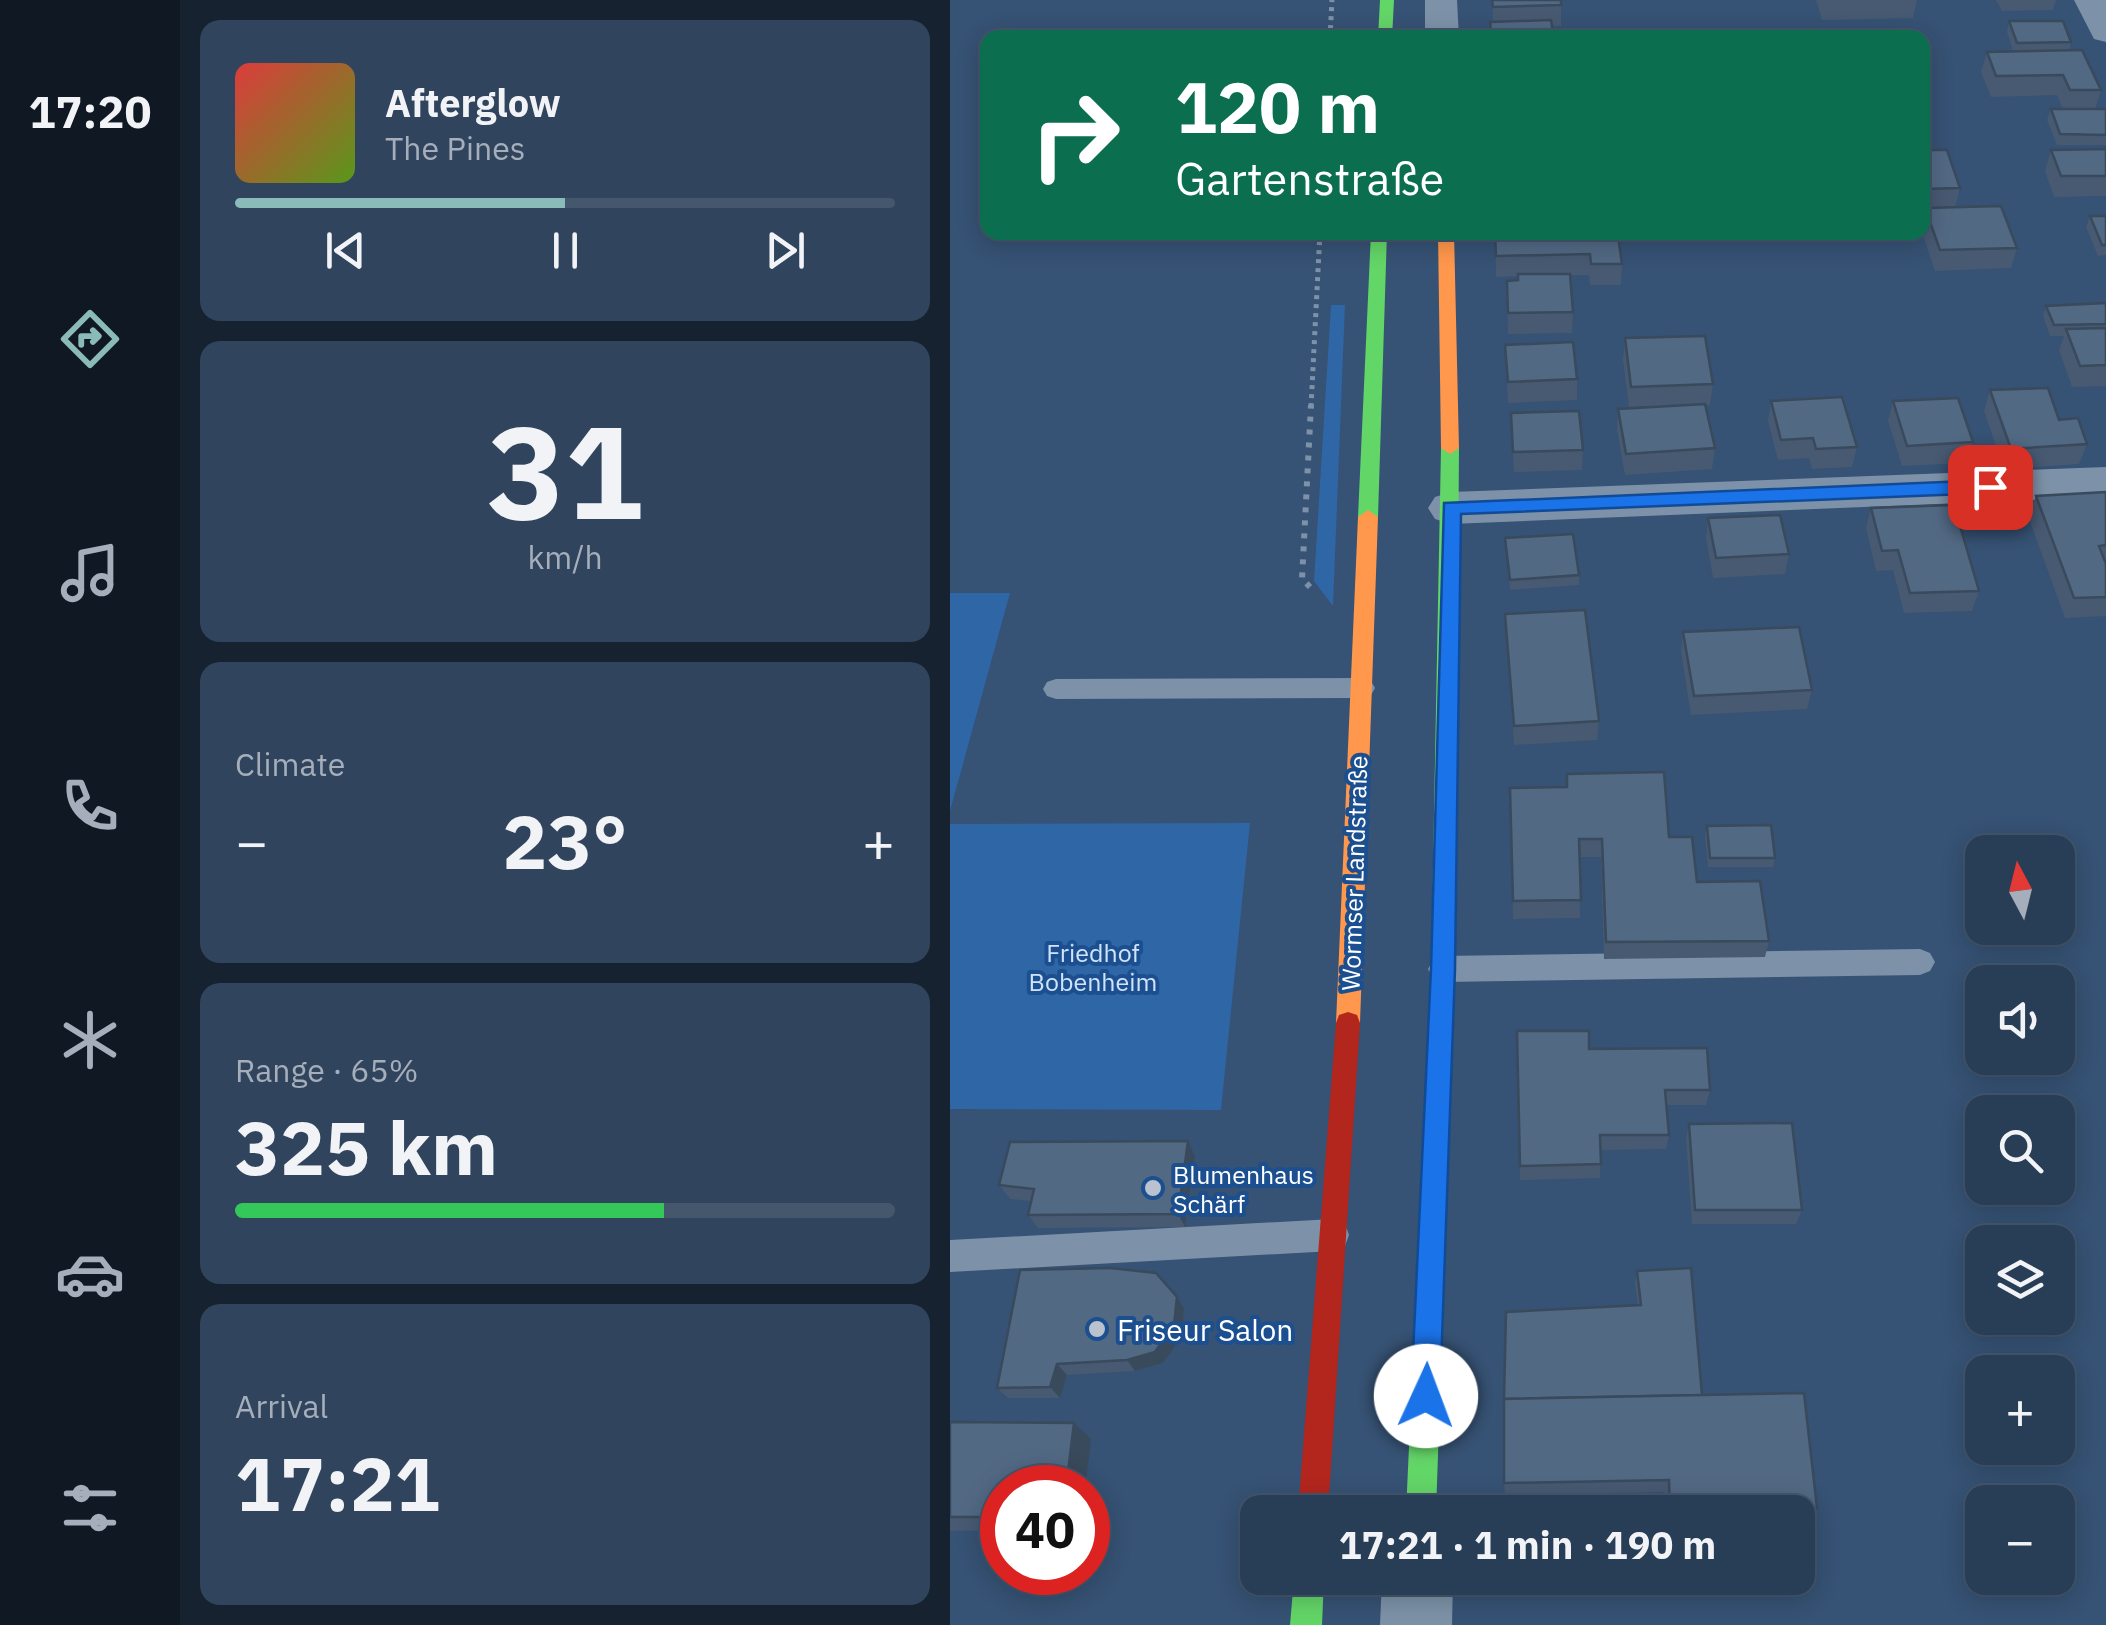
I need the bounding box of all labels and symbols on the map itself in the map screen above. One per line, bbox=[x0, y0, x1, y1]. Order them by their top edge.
pin bbox=[1948, 445, 2033, 530]
street label: Wormser Landstraße bbox=[1333, 755, 1375, 991]
north arrow bbox=[1965, 835, 2075, 945]
park label: Friedhof Bobenheim bbox=[1029, 936, 1157, 998]
place label: Blumenhaus Schärf bbox=[1173, 1158, 1314, 1220]
marker: Blumenhaus Schärf bbox=[1142, 1177, 1164, 1199]
place label: Friseur Salon bbox=[1117, 1310, 1293, 1349]
marker: Friseur Salon bbox=[1086, 1318, 1108, 1340]
position arrow bbox=[1374, 1344, 1478, 1448]
speed limit sign: 40 bbox=[980, 1465, 1110, 1595]

